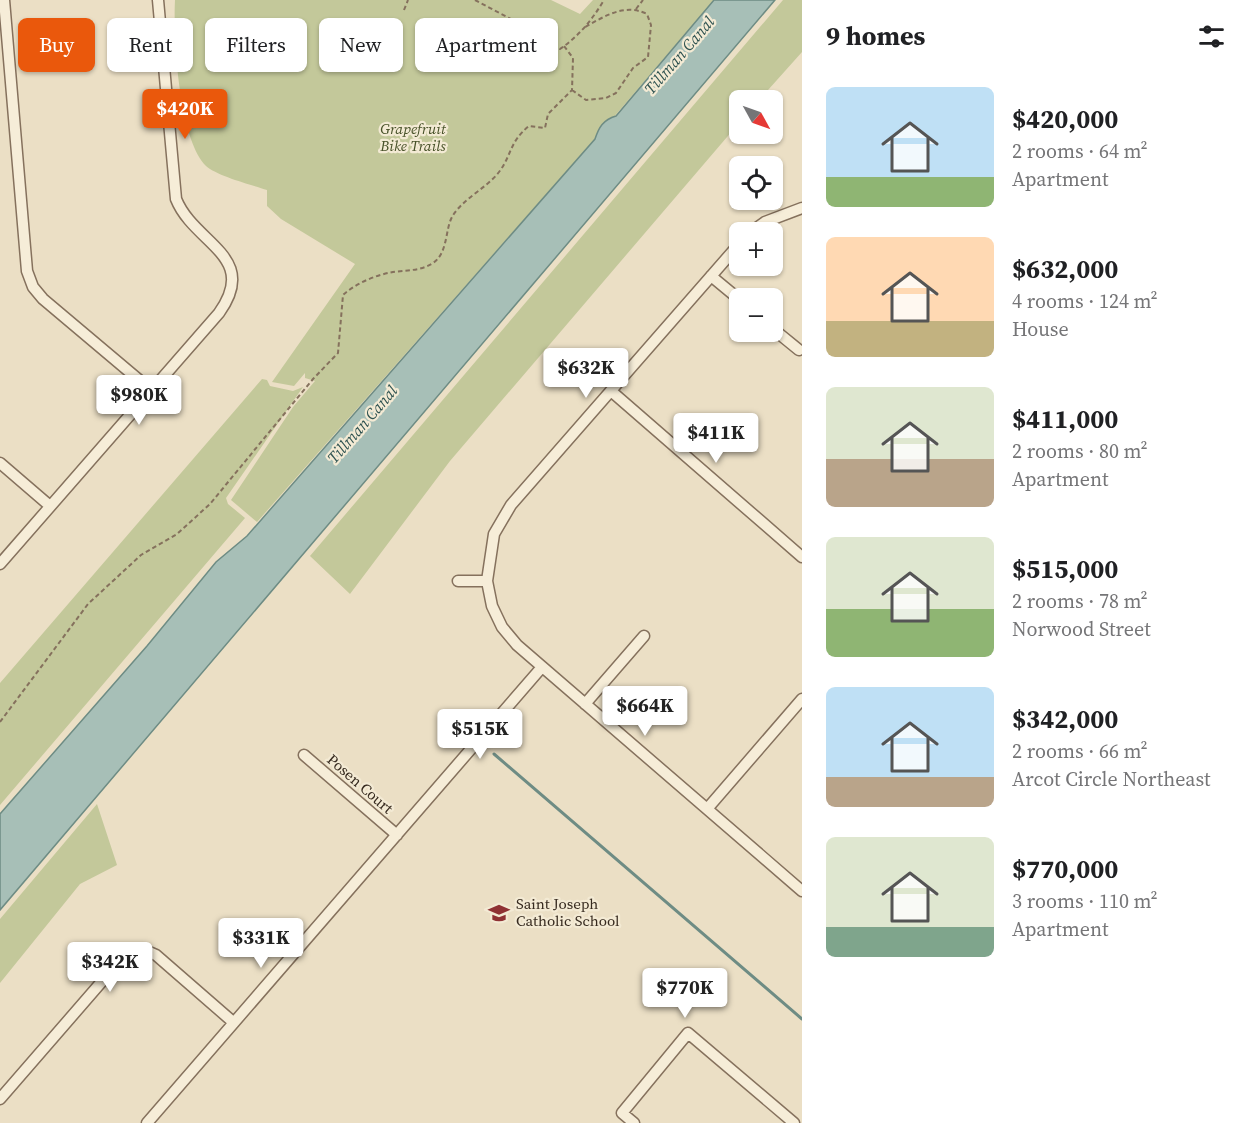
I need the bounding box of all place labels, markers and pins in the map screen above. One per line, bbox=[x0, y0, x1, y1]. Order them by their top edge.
pin: $420K bbox=[143, 89, 227, 140]
pin: $632K bbox=[544, 348, 628, 399]
pin: $980K bbox=[97, 375, 181, 426]
pin: $411K bbox=[674, 413, 758, 464]
pin: $664K bbox=[603, 686, 687, 737]
pin: $515K bbox=[438, 709, 522, 760]
place label: Saint Joseph Catholic School bbox=[516, 893, 620, 931]
school or university icon: Saint Joseph Catholic School bbox=[487, 901, 511, 925]
pin: $331K bbox=[219, 918, 303, 969]
pin: $342K bbox=[68, 942, 152, 993]
pin: $770K bbox=[643, 968, 727, 1019]

